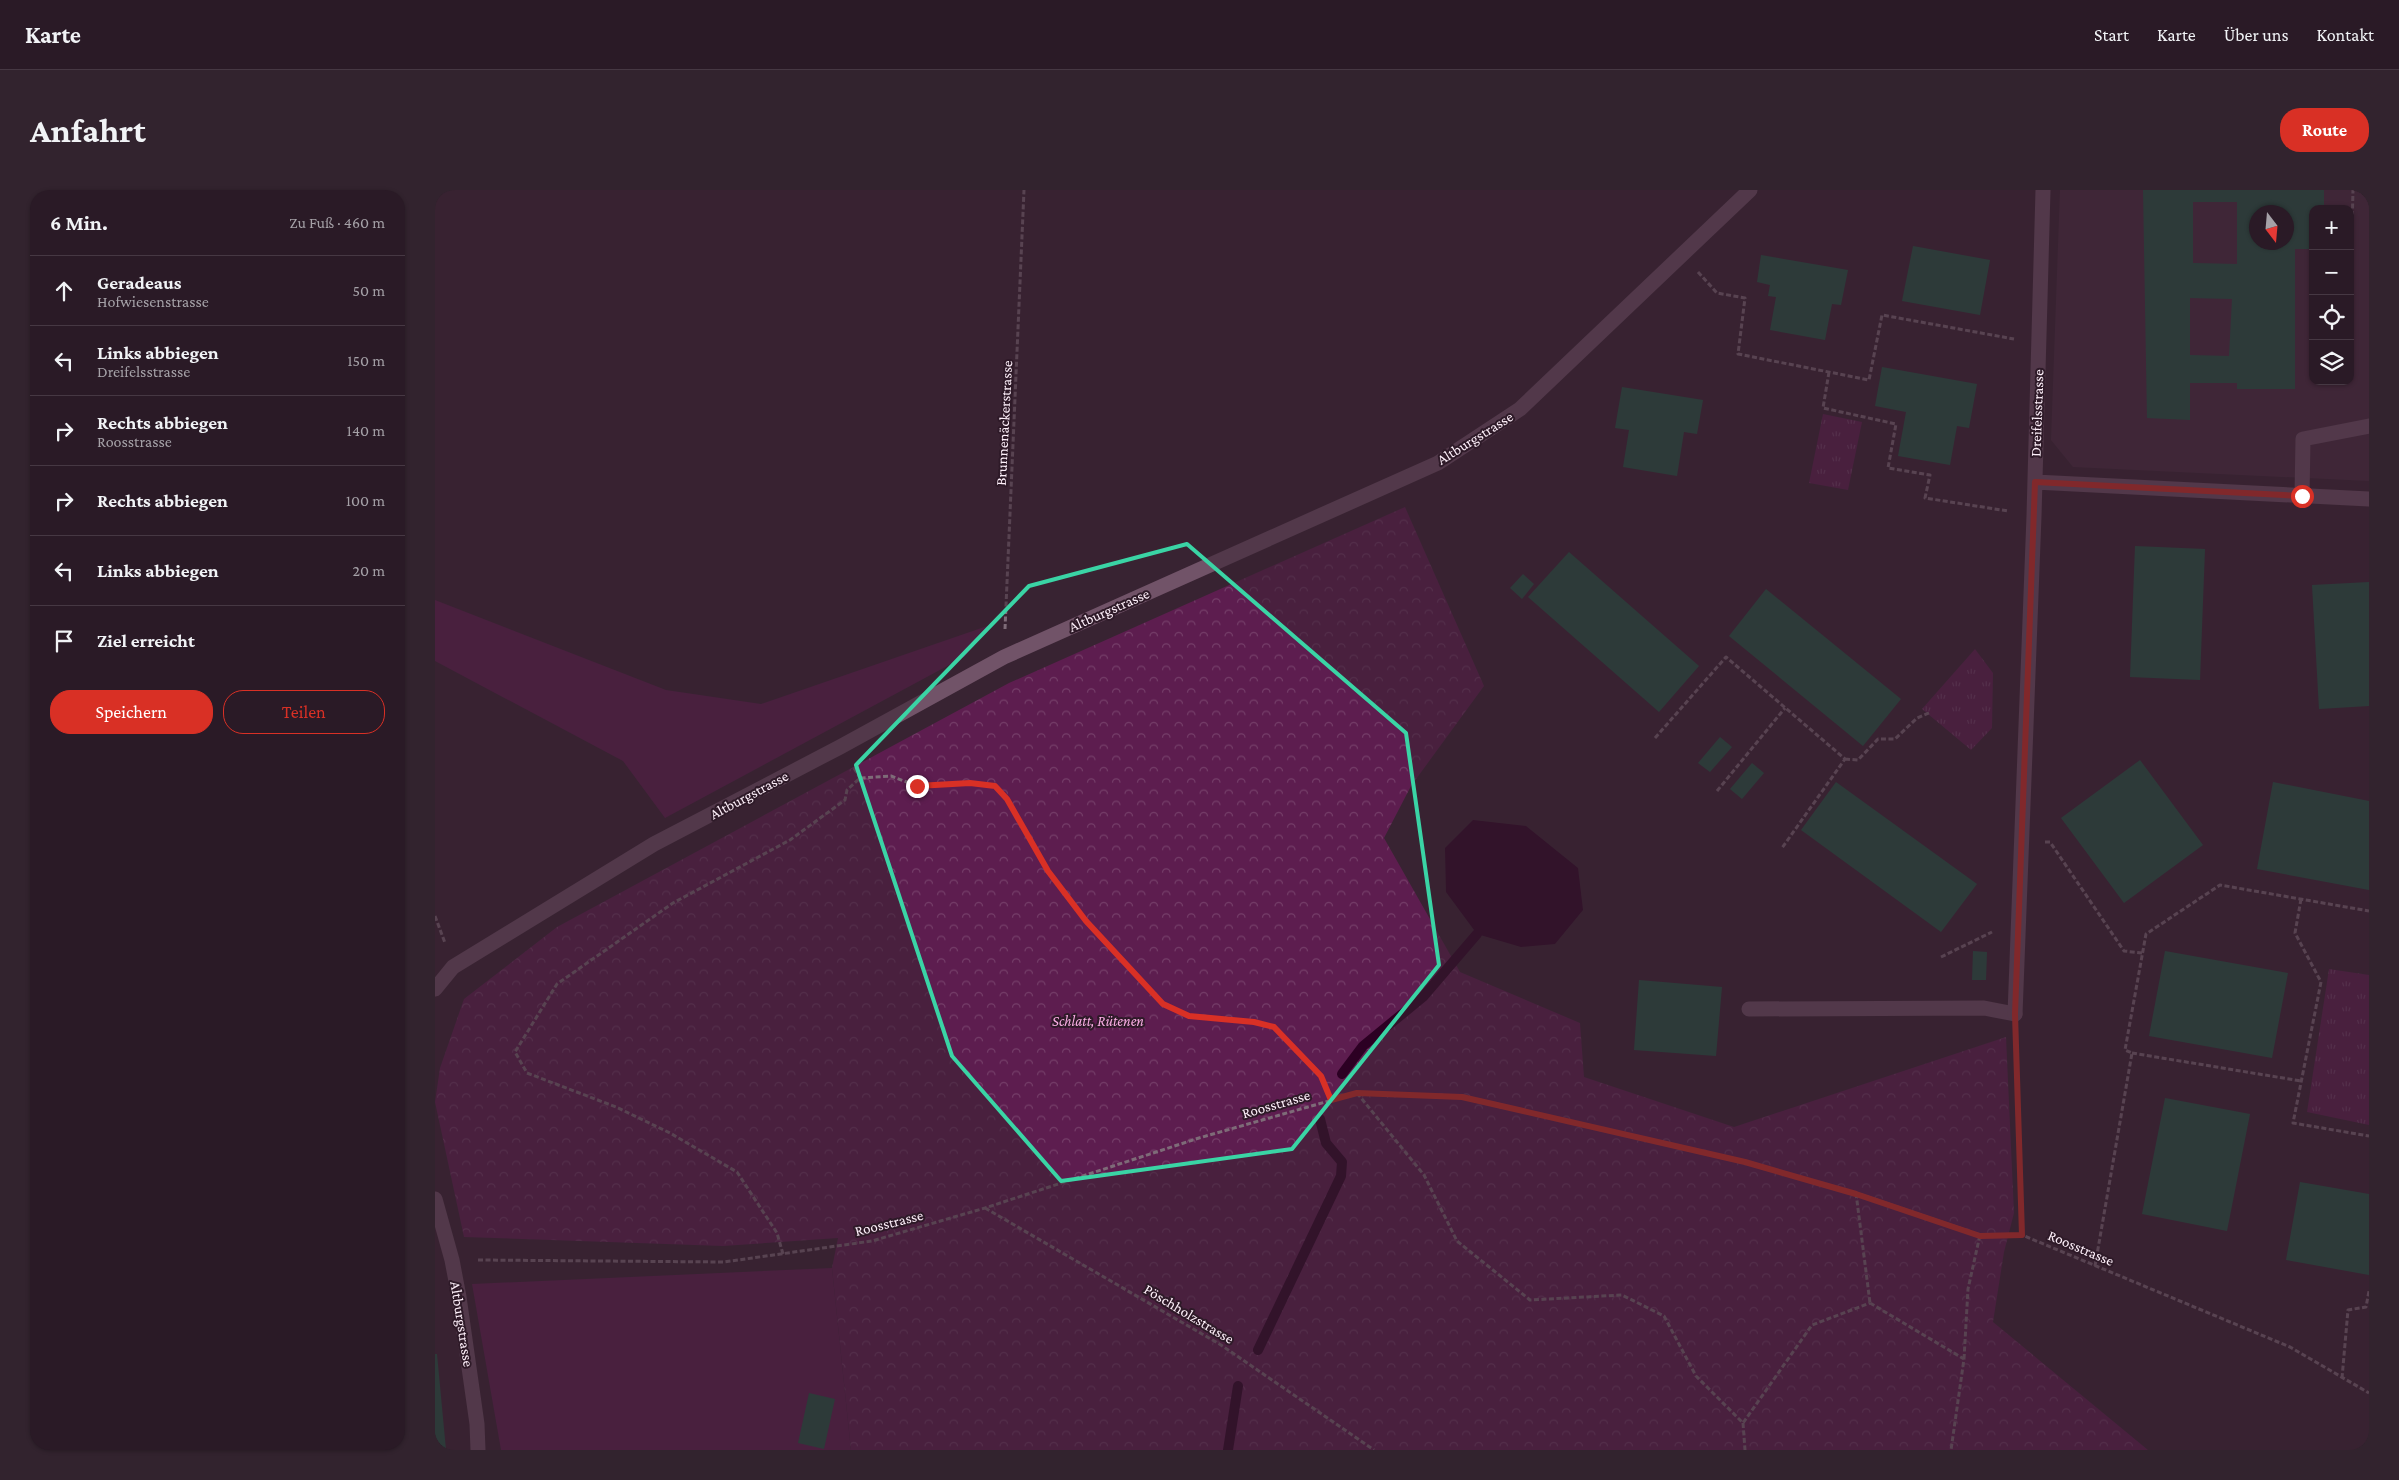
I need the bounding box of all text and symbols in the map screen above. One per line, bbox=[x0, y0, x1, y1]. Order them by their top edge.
text: Karte bbox=[25, 21, 81, 48]
text: Start bbox=[2094, 25, 2129, 45]
text: Karte bbox=[2157, 25, 2196, 45]
text: Über uns bbox=[2224, 25, 2289, 45]
text: Kontakt bbox=[2317, 25, 2374, 45]
button: Route bbox=[2280, 108, 2369, 152]
text: Anfahrt bbox=[30, 111, 146, 150]
north arrow bbox=[2249, 205, 2294, 250]
map controls bbox=[2309, 205, 2354, 385]
button: + bbox=[2309, 205, 2354, 250]
text: 6 Min. bbox=[50, 211, 108, 235]
text: Zu Fuß · 460 m bbox=[289, 214, 385, 231]
button: − bbox=[2309, 250, 2354, 295]
text: Geradeaus bbox=[97, 272, 182, 293]
icon: ahead bbox=[50, 277, 78, 305]
text: 50 m bbox=[353, 282, 385, 299]
text: Hofwiesenstrasse bbox=[97, 293, 209, 310]
button: locate bbox=[2309, 295, 2354, 340]
button: layers bbox=[2309, 340, 2354, 385]
text: Links abbiegen bbox=[97, 342, 219, 363]
icon: left bbox=[50, 347, 78, 375]
text: 150 m bbox=[347, 352, 385, 369]
street label: Brunnenäckerstrasse bbox=[993, 360, 1015, 486]
text: Dreifelsstrasse bbox=[97, 363, 190, 380]
street label: Dreifelsstrasse bbox=[2027, 369, 2047, 457]
street label: Altburgstrasse bbox=[1434, 408, 1517, 469]
text: Rechts abbiegen bbox=[97, 412, 228, 433]
icon: right bbox=[50, 417, 78, 445]
text: 140 m bbox=[347, 422, 385, 439]
text: Roosstrasse bbox=[97, 433, 172, 450]
route start bbox=[2291, 485, 2314, 508]
icon: right bbox=[50, 487, 78, 515]
text: Rechts abbiegen bbox=[97, 490, 228, 511]
text: 100 m bbox=[346, 492, 385, 509]
icon: left bbox=[50, 557, 78, 585]
text: Links abbiegen bbox=[97, 560, 219, 581]
text: 20 m bbox=[352, 562, 385, 579]
street label: Altburgstrasse bbox=[1066, 585, 1153, 636]
icon: arrive bbox=[50, 627, 78, 655]
text: Ziel erreicht bbox=[97, 630, 195, 651]
button: Speichern bbox=[50, 690, 213, 734]
button: Teilen bbox=[223, 690, 385, 734]
street label: Altburgstrasse bbox=[707, 767, 792, 823]
route end bbox=[906, 775, 929, 798]
park label: Schlatt, Rütenen bbox=[1052, 1013, 1144, 1029]
street label: Roosstrasse bbox=[1240, 1087, 1312, 1121]
street label: Roosstrasse bbox=[853, 1207, 925, 1239]
street label: Roosstrasse bbox=[2046, 1227, 2117, 1269]
street label: Altburgstrasse bbox=[446, 1280, 477, 1369]
street label: Pöschholzstrasse bbox=[1141, 1281, 1237, 1347]

